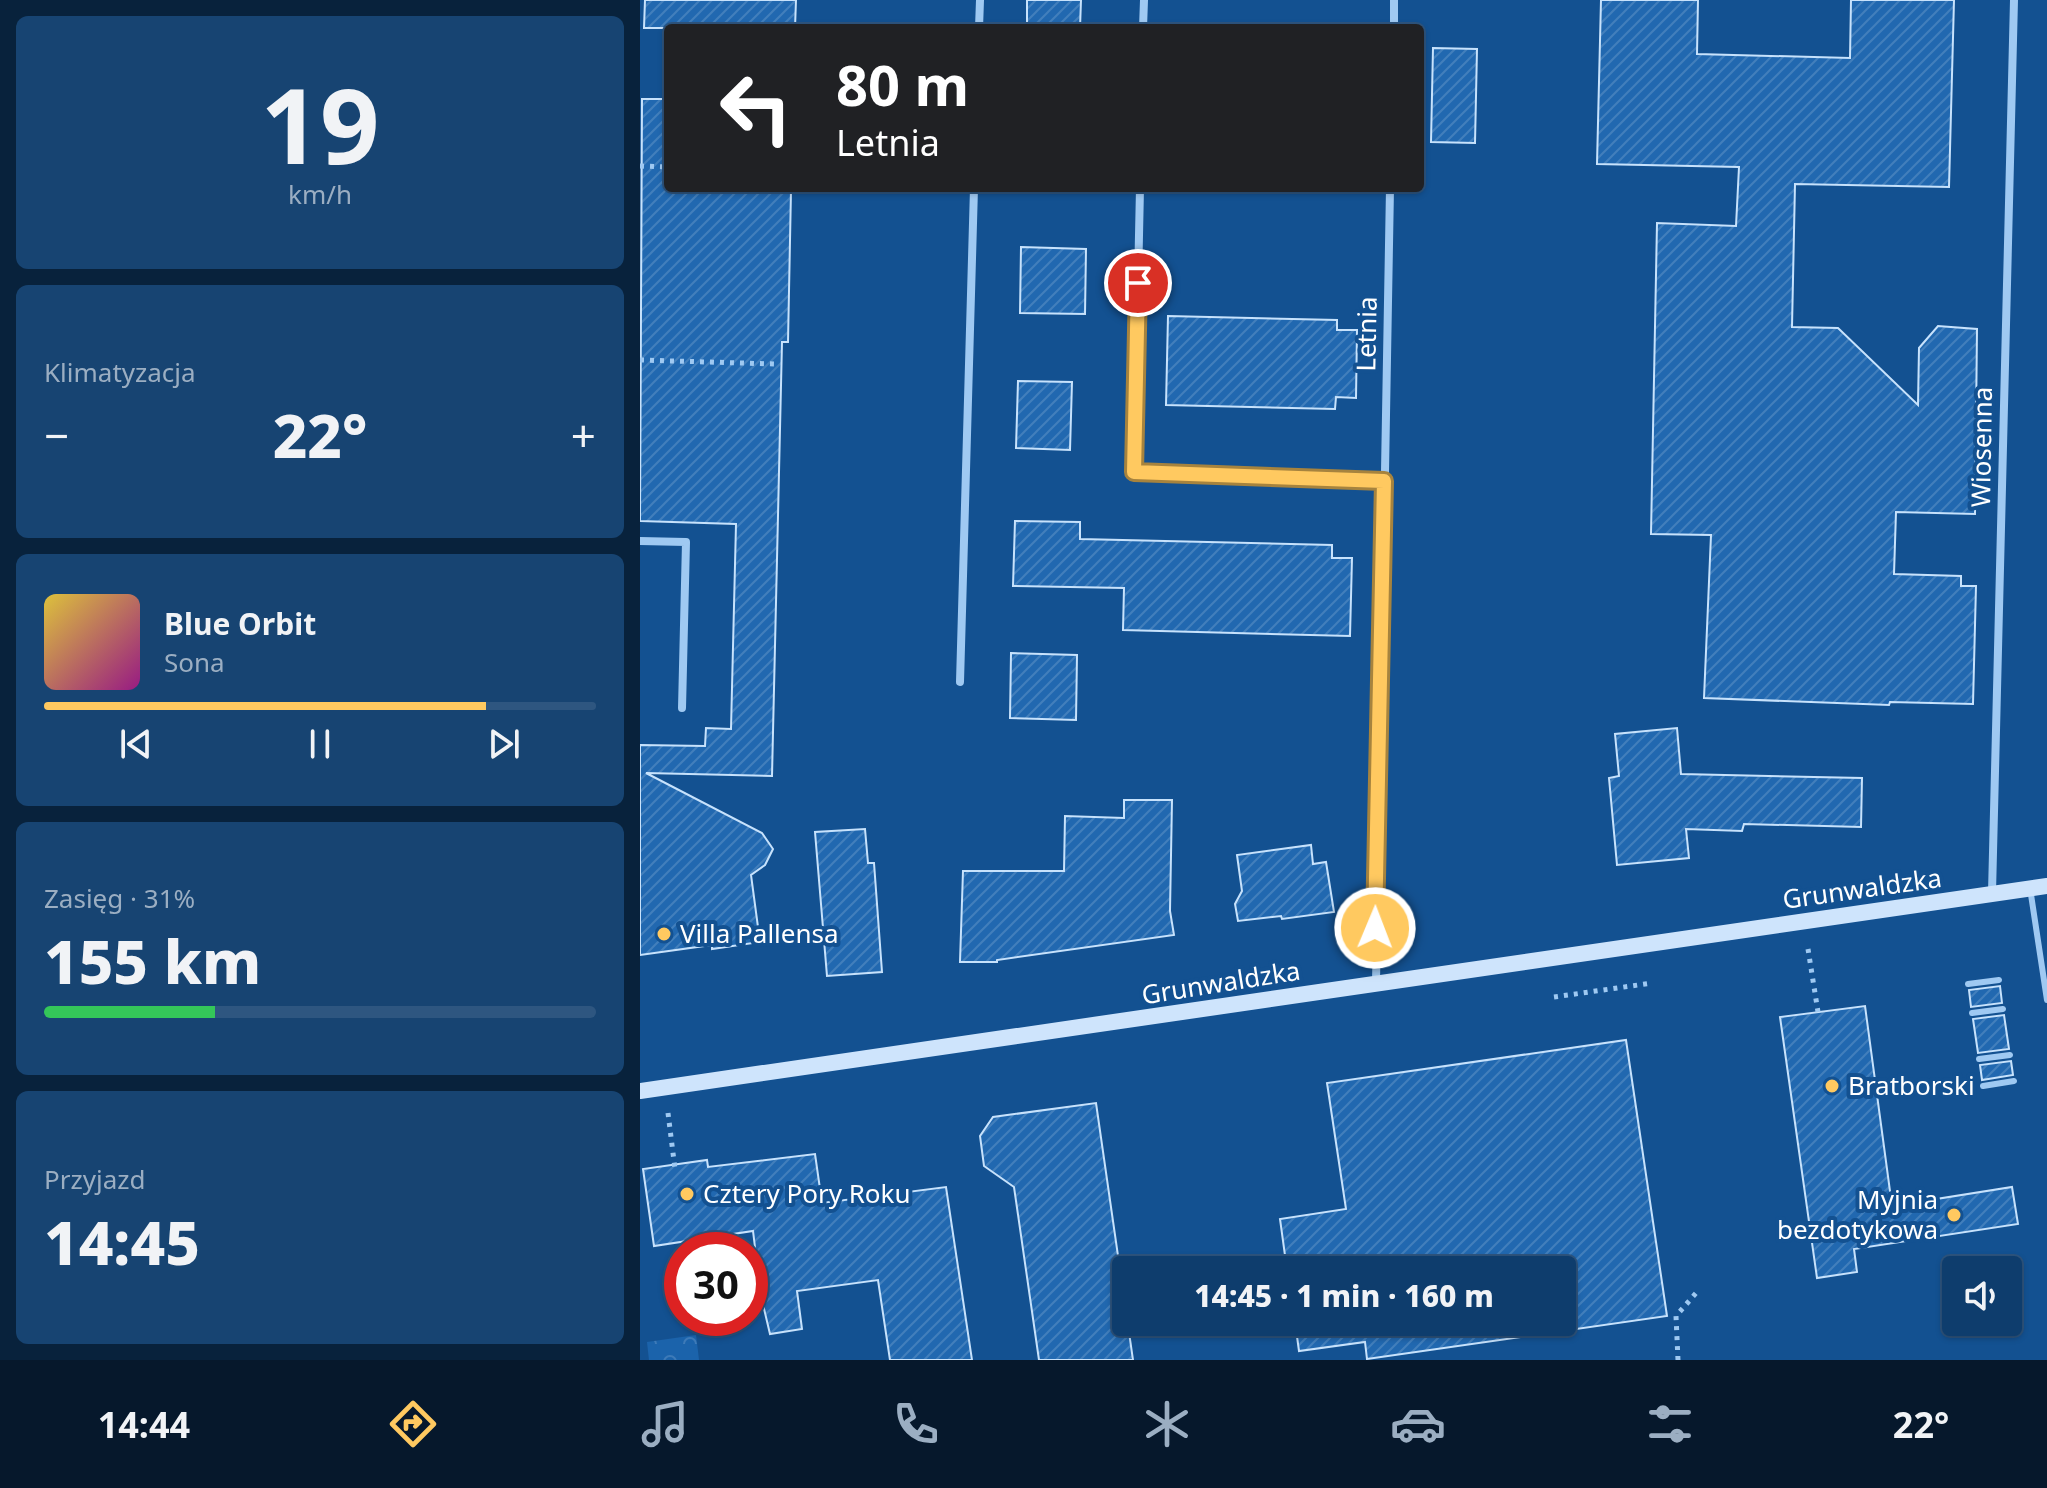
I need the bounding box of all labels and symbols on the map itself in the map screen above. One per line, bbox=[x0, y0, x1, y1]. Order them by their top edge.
pin bbox=[1104, 249, 1172, 317]
street label: Letnia bbox=[1347, 296, 1385, 372]
street label: Wiosenna bbox=[1962, 386, 2000, 508]
street label: Grunwaldzka bbox=[1780, 859, 1944, 917]
position arrow bbox=[1333, 886, 1417, 970]
place label: Villa Pallensa bbox=[680, 915, 839, 951]
marker: Villa Pallensa bbox=[655, 925, 673, 943]
street label: Grunwaldzka bbox=[1139, 952, 1303, 1012]
place label: Bratborski bbox=[1848, 1067, 1975, 1103]
marker: Bratborski bbox=[1823, 1077, 1841, 1095]
place label: Cztery Pory Roku bbox=[703, 1175, 911, 1211]
place label: Myjnia bezdotykowa bbox=[1777, 1181, 1938, 1247]
marker: Cztery Pory Roku bbox=[678, 1185, 696, 1203]
marker: Myjnia bezdotykowa bbox=[1945, 1206, 1963, 1224]
speed limit sign: 30 bbox=[664, 1232, 768, 1336]

